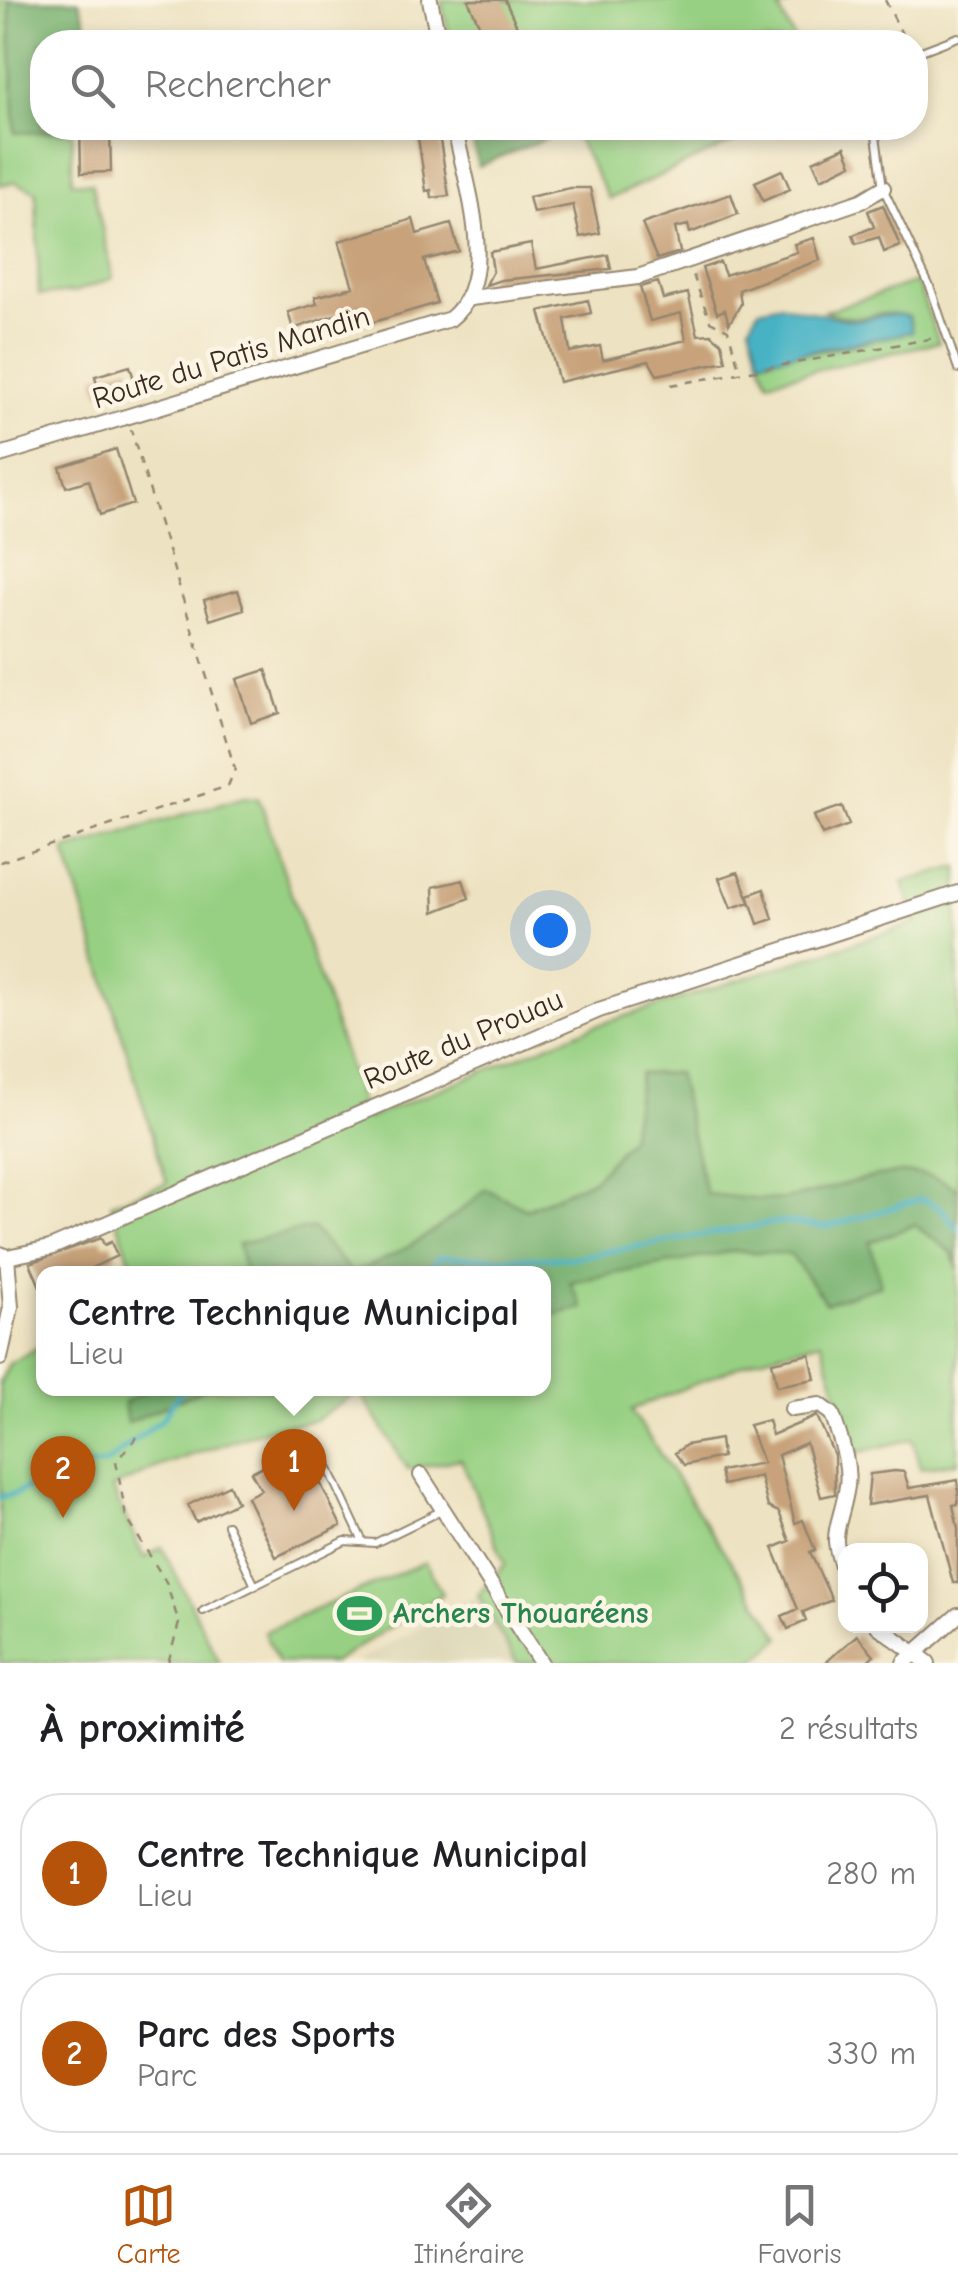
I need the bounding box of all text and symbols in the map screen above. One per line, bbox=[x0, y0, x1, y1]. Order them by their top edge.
search box bbox=[30, 30, 928, 140]
icon: search bbox=[65, 58, 120, 113]
text: Rechercher bbox=[145, 63, 331, 107]
street label: Route du Patis Mandin bbox=[88, 299, 374, 416]
your location bbox=[525, 905, 576, 956]
street label: Route du Prouau bbox=[358, 982, 568, 1097]
popup bbox=[36, 1266, 551, 1396]
text: Centre Technique Municipal bbox=[68, 1291, 519, 1335]
text: Lieu bbox=[68, 1335, 124, 1372]
pin: 1 bbox=[262, 1428, 326, 1511]
pin: 2 bbox=[30, 1436, 96, 1518]
map controls bbox=[838, 1543, 928, 1633]
button: locate bbox=[838, 1543, 928, 1633]
sports icon: Archers Thouaréens bbox=[336, 1589, 384, 1637]
place label: Archers Thouaréens bbox=[393, 1596, 648, 1631]
text: À proximité bbox=[40, 1704, 245, 1753]
text: 2 résultats bbox=[779, 1710, 918, 1747]
text: Centre Technique Municipal bbox=[137, 1833, 588, 1877]
text: 1 bbox=[68, 1855, 81, 1892]
text: 280 m bbox=[826, 1855, 916, 1892]
text: Lieu bbox=[137, 1877, 193, 1914]
text: Parc des Sports bbox=[137, 2013, 395, 2057]
text: 2 bbox=[67, 2035, 82, 2072]
text: 330 m bbox=[827, 2035, 916, 2072]
text: Parc bbox=[137, 2057, 197, 2094]
tab: Carte bbox=[117, 2178, 180, 2270]
tab: Itinéraire bbox=[414, 2178, 524, 2270]
tab: Favoris bbox=[757, 2178, 841, 2270]

